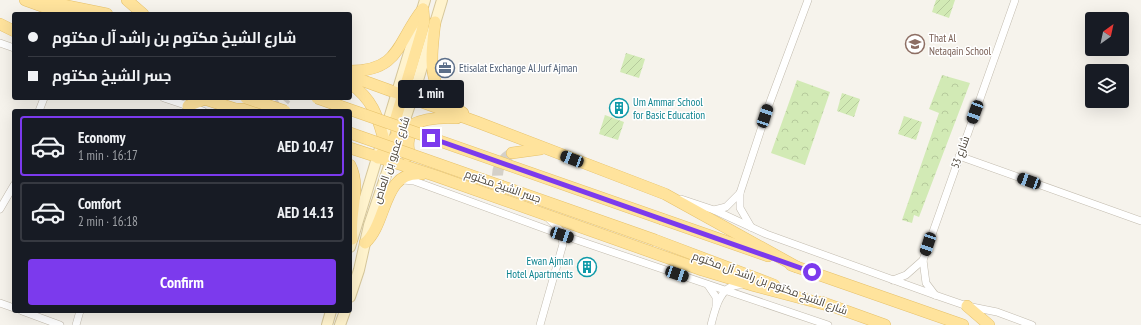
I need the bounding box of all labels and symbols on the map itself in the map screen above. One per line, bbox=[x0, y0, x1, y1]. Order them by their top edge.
north arrow bbox=[1085, 12, 1129, 56]
place label: That Al Netaqain School bbox=[929, 31, 992, 58]
school or university icon: That Al Netaqain School bbox=[904, 33, 926, 55]
office icon: Etisalat Exchange Al Jurf Ajman bbox=[434, 57, 456, 79]
place label: Etisalat Exchange Al Jurf Ajman bbox=[459, 61, 577, 75]
callout: 1 min bbox=[398, 80, 464, 108]
place label: Um Ammar School for Basic Education bbox=[633, 95, 705, 122]
building icon: Um Ammar School for Basic Education bbox=[608, 97, 630, 119]
car bbox=[965, 99, 985, 125]
car bbox=[756, 103, 774, 129]
street label: شارع عمرو بن العاص bbox=[369, 114, 413, 206]
route end bbox=[422, 129, 440, 147]
street label: شارع 53 bbox=[948, 134, 973, 170]
car bbox=[559, 149, 585, 169]
street label: جسر الشيخ مكتوم bbox=[463, 166, 543, 207]
car bbox=[1016, 171, 1042, 191]
car bbox=[549, 226, 575, 244]
car bbox=[919, 231, 937, 257]
street label: شارع الشيخ مكتوم بن راشد آل مكتوم bbox=[690, 248, 850, 319]
place label: Ewan Ajman Hotel Apartments bbox=[506, 254, 573, 281]
building icon: Ewan Ajman Hotel Apartments bbox=[576, 256, 598, 278]
route start bbox=[803, 263, 821, 281]
car bbox=[664, 264, 690, 284]

